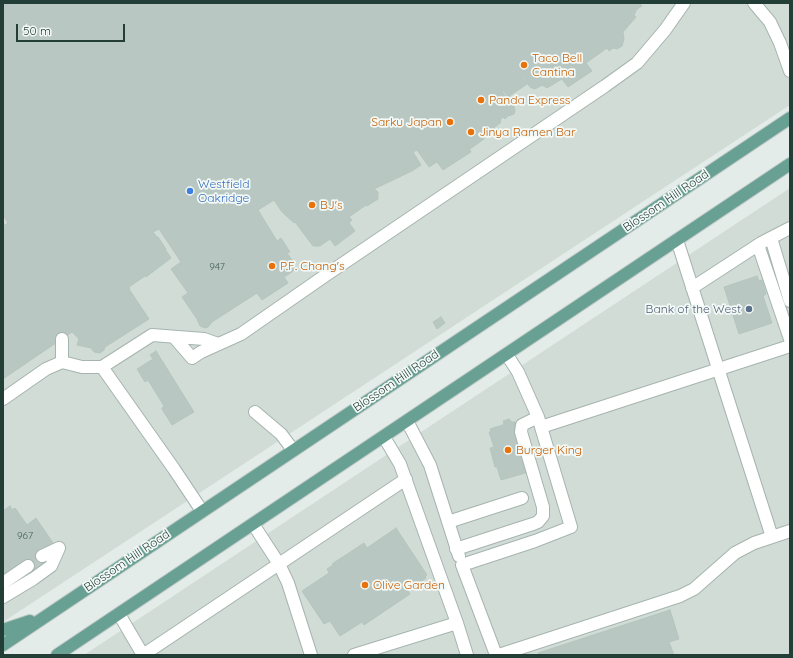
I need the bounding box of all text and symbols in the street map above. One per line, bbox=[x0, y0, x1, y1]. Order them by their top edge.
scale bar bbox=[18, 16, 127, 42]
text: 50 m bbox=[23, 23, 51, 38]
place label: Taco Bell Cantina bbox=[532, 51, 582, 79]
marker: Taco Bell Cantina bbox=[519, 60, 529, 70]
place label: Panda Express bbox=[489, 93, 570, 107]
marker: Panda Express bbox=[476, 95, 486, 105]
place label: Sarku Japan bbox=[371, 115, 442, 129]
marker: Sarku Japan bbox=[445, 117, 455, 127]
place label: Jinya Ramen Bar bbox=[479, 125, 576, 139]
marker: Jinya Ramen Bar bbox=[466, 127, 476, 137]
street label: Blossom Hill Road bbox=[620, 167, 712, 235]
place label: Westfield Oakridge bbox=[198, 177, 249, 205]
marker: Westfield Oakridge bbox=[185, 186, 195, 196]
place label: BJ's bbox=[320, 198, 343, 212]
marker: BJ's bbox=[307, 200, 317, 210]
place label: P.F. Chang's bbox=[280, 259, 345, 273]
house number: 947 bbox=[209, 261, 225, 273]
marker: P.F. Chang's bbox=[267, 261, 277, 271]
place label: Bank of the West bbox=[646, 302, 741, 316]
marker: Bank of the West bbox=[744, 304, 754, 314]
street label: Blossom Hill Road bbox=[350, 347, 442, 415]
place label: Burger King bbox=[516, 443, 582, 457]
marker: Burger King bbox=[503, 445, 513, 455]
street label: Blossom Hill Road bbox=[81, 527, 173, 595]
house number: 967 bbox=[17, 530, 33, 542]
place label: Olive Garden bbox=[373, 578, 445, 592]
marker: Olive Garden bbox=[360, 580, 370, 590]

